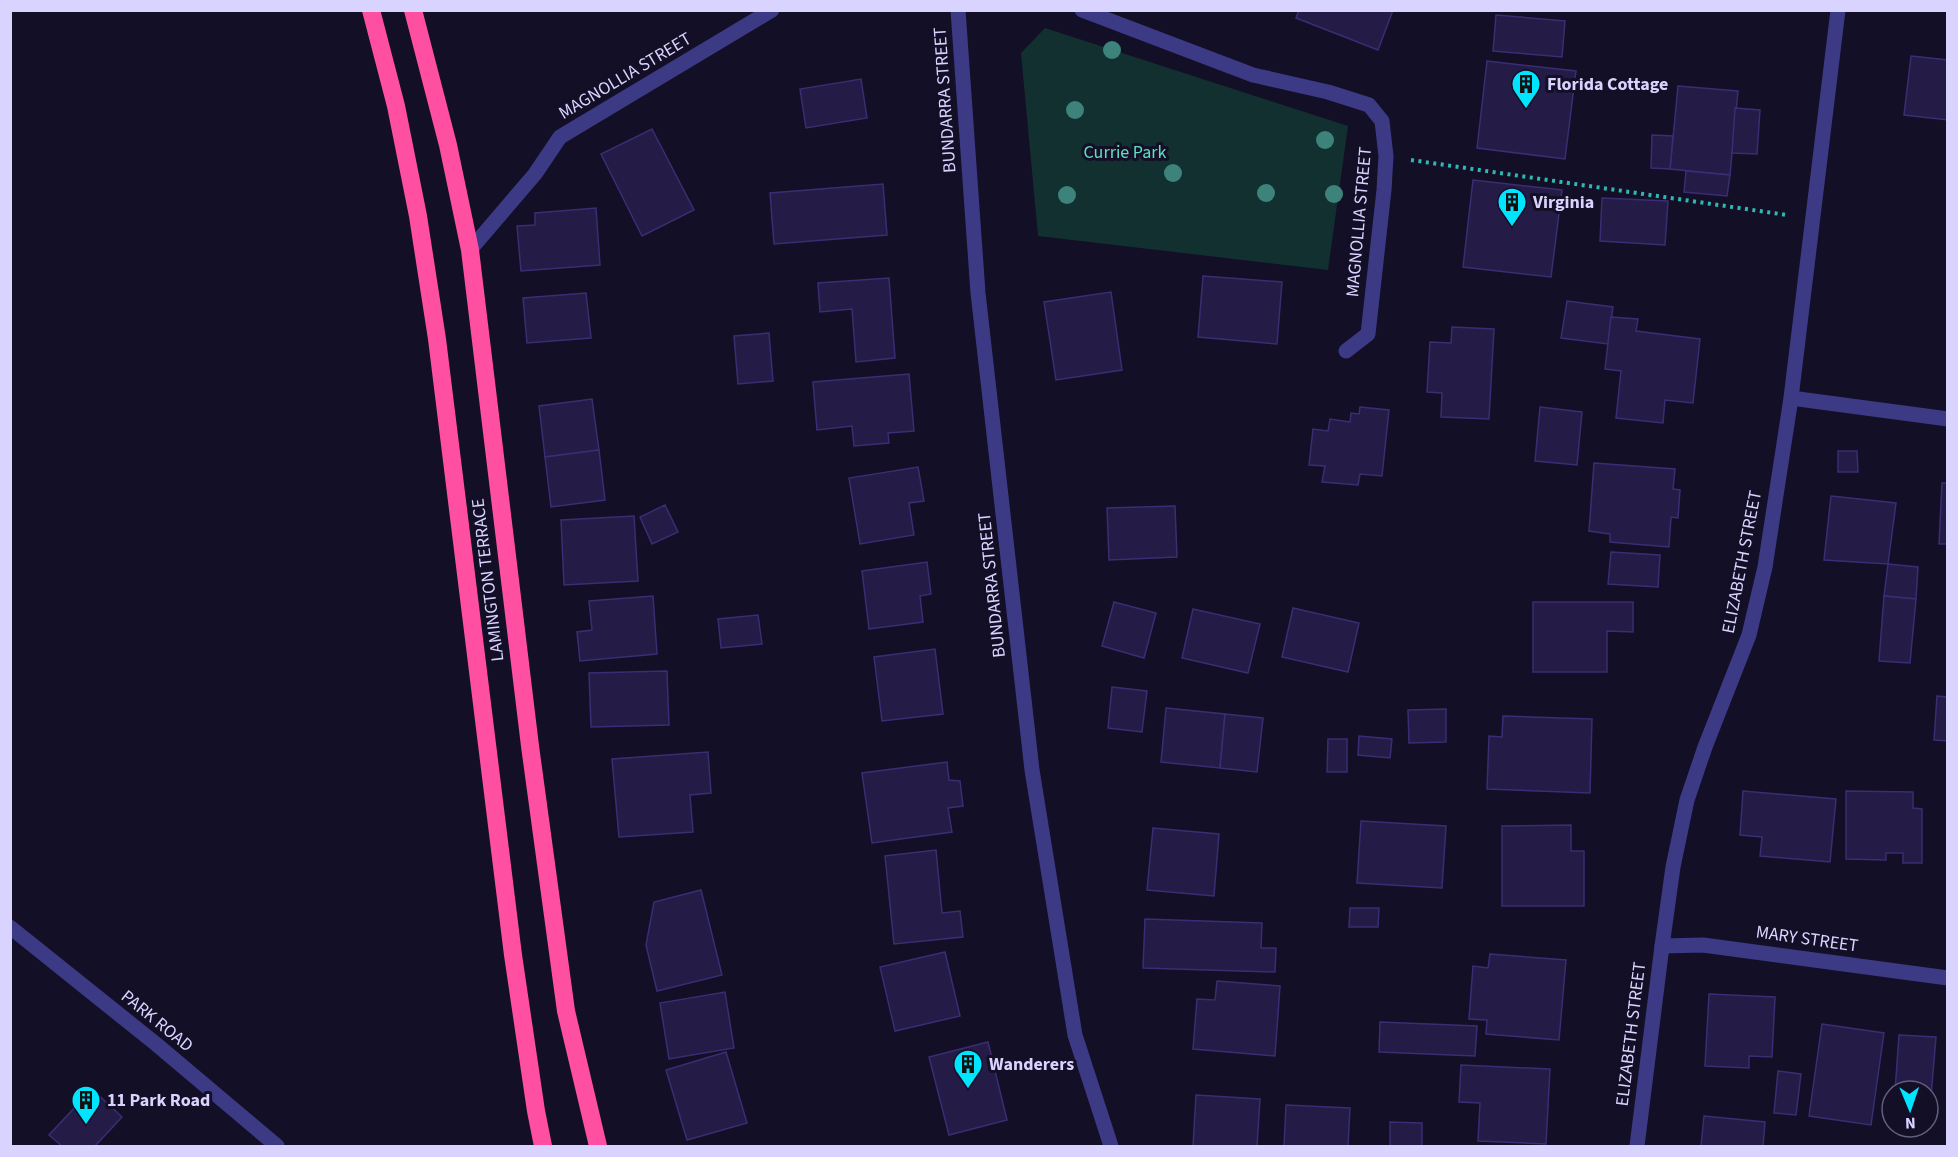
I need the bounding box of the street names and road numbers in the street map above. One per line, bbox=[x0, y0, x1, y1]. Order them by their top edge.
street label: MAGNOLLIA STREET bbox=[554, 26, 696, 126]
street label: BUNDARRA STREET bbox=[927, 26, 963, 174]
street label: MAGNOLLIA STREET bbox=[1340, 145, 1378, 298]
street label: ELIZABETH STREET bbox=[1716, 488, 1768, 636]
street label: LAMINGTON TERRACE bbox=[466, 497, 510, 663]
street label: BUNDARRA STREET bbox=[972, 511, 1012, 659]
street label: MARY STREET bbox=[1754, 919, 1860, 959]
street label: ELIZABETH STREET bbox=[1610, 960, 1652, 1108]
street label: PARK ROAD bbox=[116, 984, 198, 1058]

